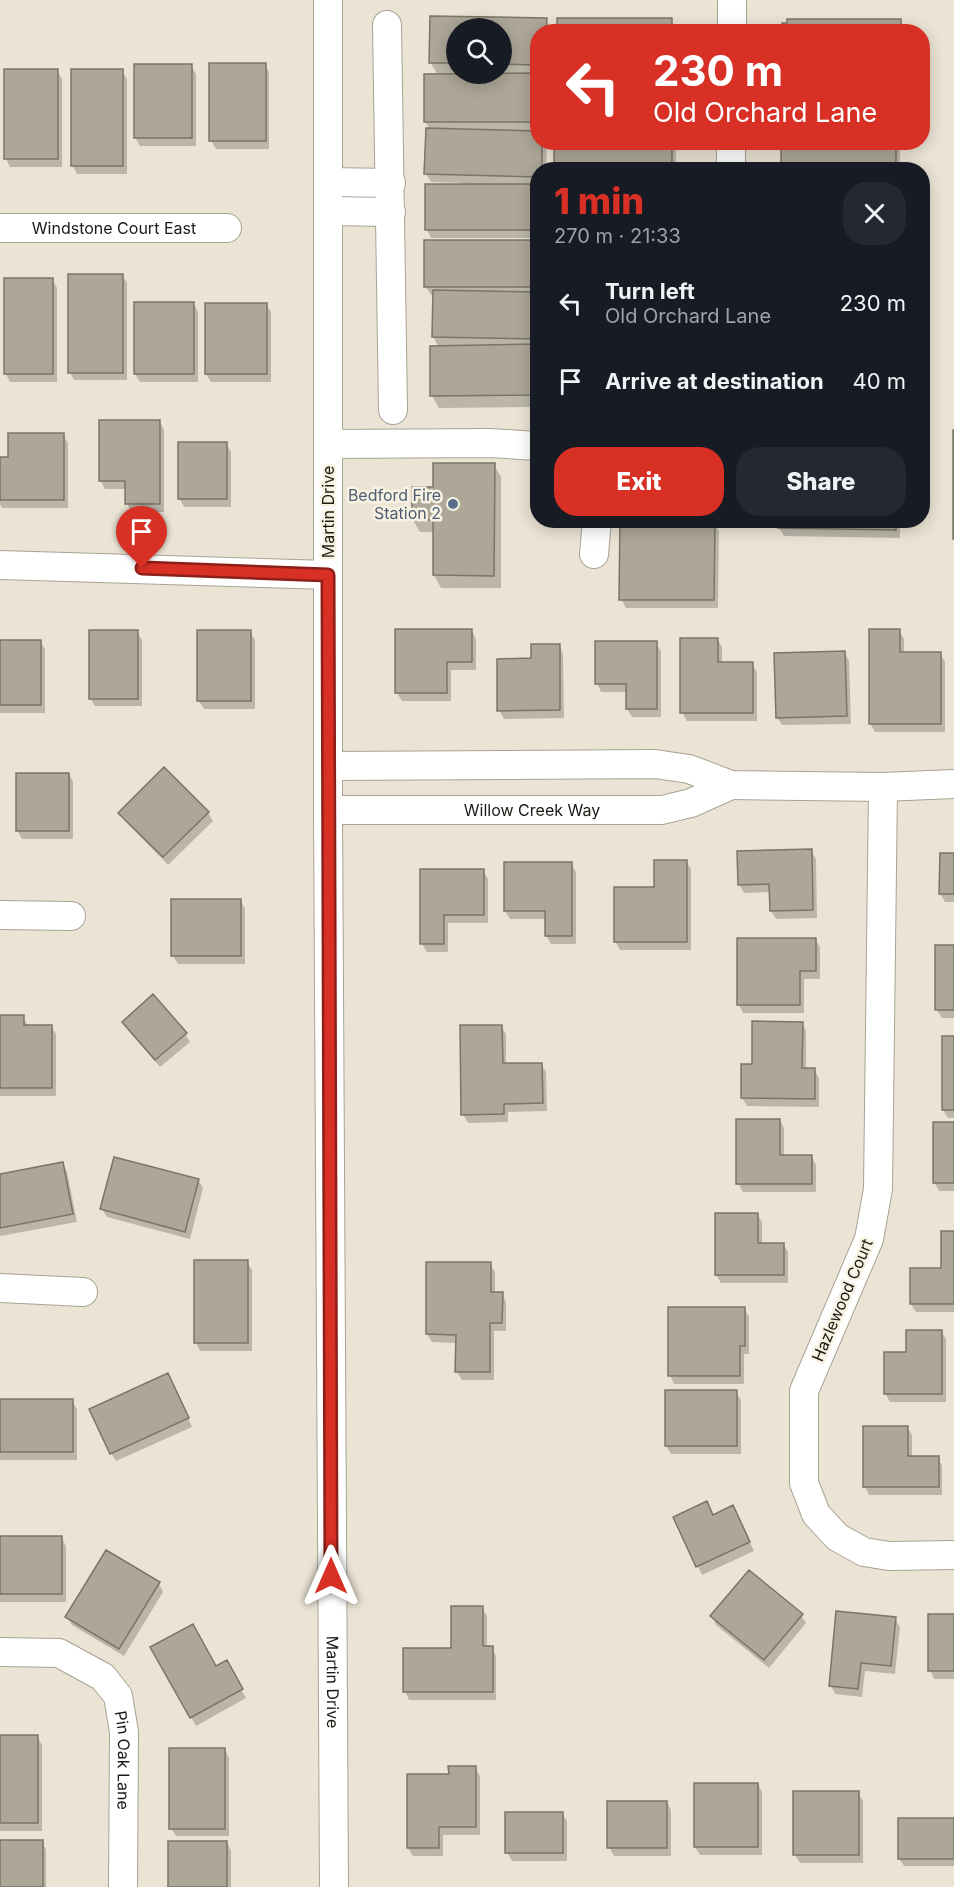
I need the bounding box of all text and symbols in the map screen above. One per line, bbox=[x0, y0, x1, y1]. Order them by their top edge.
map controls bbox=[446, 18, 512, 84]
button: search bbox=[446, 18, 512, 84]
text: 230 m bbox=[653, 45, 783, 96]
icon: left bbox=[554, 48, 632, 126]
text: Old Orchard Lane bbox=[653, 96, 877, 129]
text: 1 min bbox=[554, 179, 644, 223]
button: close bbox=[843, 182, 906, 245]
street label: Windstone Court East bbox=[32, 218, 196, 238]
text: 270 m · 21:33 bbox=[554, 224, 681, 248]
text: Turn left bbox=[605, 278, 695, 304]
icon: left bbox=[554, 287, 587, 320]
text: 230 m bbox=[840, 290, 906, 316]
text: Old Orchard Lane bbox=[605, 304, 771, 328]
icon: arrive bbox=[554, 365, 587, 398]
text: Arrive at destination bbox=[605, 368, 824, 394]
text: 40 m bbox=[852, 368, 906, 394]
button: Exit bbox=[554, 447, 724, 516]
button: Share bbox=[736, 447, 906, 516]
street label: Martin Drive bbox=[318, 466, 338, 558]
place label: Bedford Fire Station 2 bbox=[348, 485, 441, 523]
marker: Bedford Fire Station 2 bbox=[446, 497, 460, 511]
pin bbox=[116, 506, 167, 568]
icon: arrive bbox=[125, 515, 158, 548]
street label: Willow Creek Way bbox=[464, 800, 600, 820]
street label: Hazlewood Court bbox=[807, 1236, 877, 1364]
position arrow bbox=[299, 1544, 363, 1608]
street label: Martin Drive bbox=[323, 1636, 343, 1728]
street label: Pin Oak Lane bbox=[111, 1709, 134, 1810]

